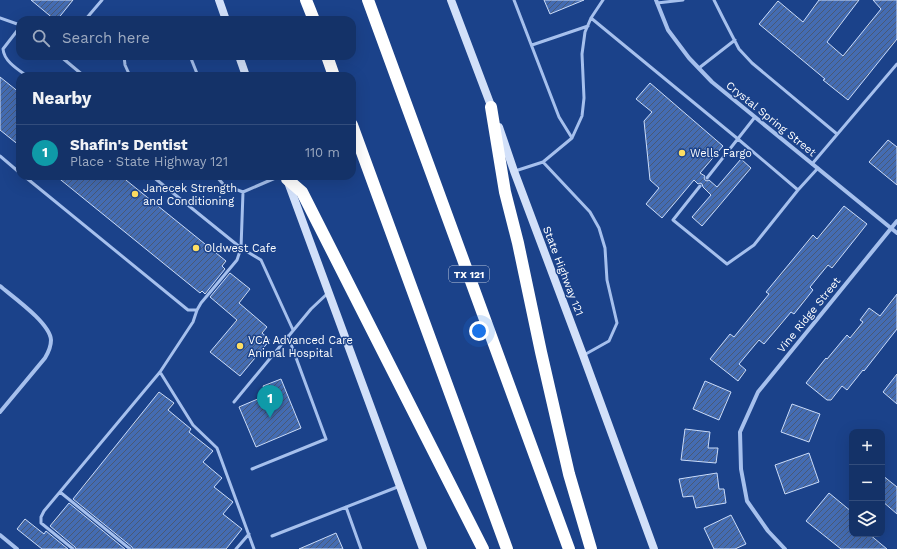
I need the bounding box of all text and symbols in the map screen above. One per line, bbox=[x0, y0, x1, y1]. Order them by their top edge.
search box bbox=[16, 16, 356, 60]
icon: search bbox=[30, 27, 52, 49]
text: Search here bbox=[62, 29, 150, 47]
street label: Crystal Spring Street bbox=[723, 79, 819, 159]
text: Nearby bbox=[32, 88, 91, 108]
text: Shafin's Dentist bbox=[70, 136, 188, 154]
text: 1 bbox=[42, 145, 48, 160]
text: 110 m bbox=[305, 145, 340, 160]
place label: Wells Fargo bbox=[690, 147, 752, 160]
marker: Wells Fargo bbox=[677, 148, 687, 158]
text: Place · State Highway 121 bbox=[70, 154, 228, 169]
place label: Janecek Strength and Conditioning bbox=[143, 182, 237, 208]
marker: Janecek Strength and Conditioning bbox=[130, 189, 140, 199]
street label: State Highway 121 bbox=[540, 224, 586, 318]
place label: Oldwest Cafe bbox=[204, 242, 276, 255]
marker: Oldwest Cafe bbox=[191, 243, 201, 253]
road number: TX 121 bbox=[449, 266, 489, 282]
street label: Vine Ridge Street bbox=[775, 274, 844, 355]
your location bbox=[469, 321, 489, 341]
place label: VCA Advanced Care Animal Hospital bbox=[248, 334, 353, 360]
marker: VCA Advanced Care Animal Hospital bbox=[235, 341, 245, 351]
pin: 1 bbox=[257, 385, 283, 418]
map controls bbox=[849, 429, 885, 537]
button: + bbox=[849, 429, 885, 465]
button: − bbox=[849, 465, 885, 501]
button: layers bbox=[849, 501, 885, 537]

